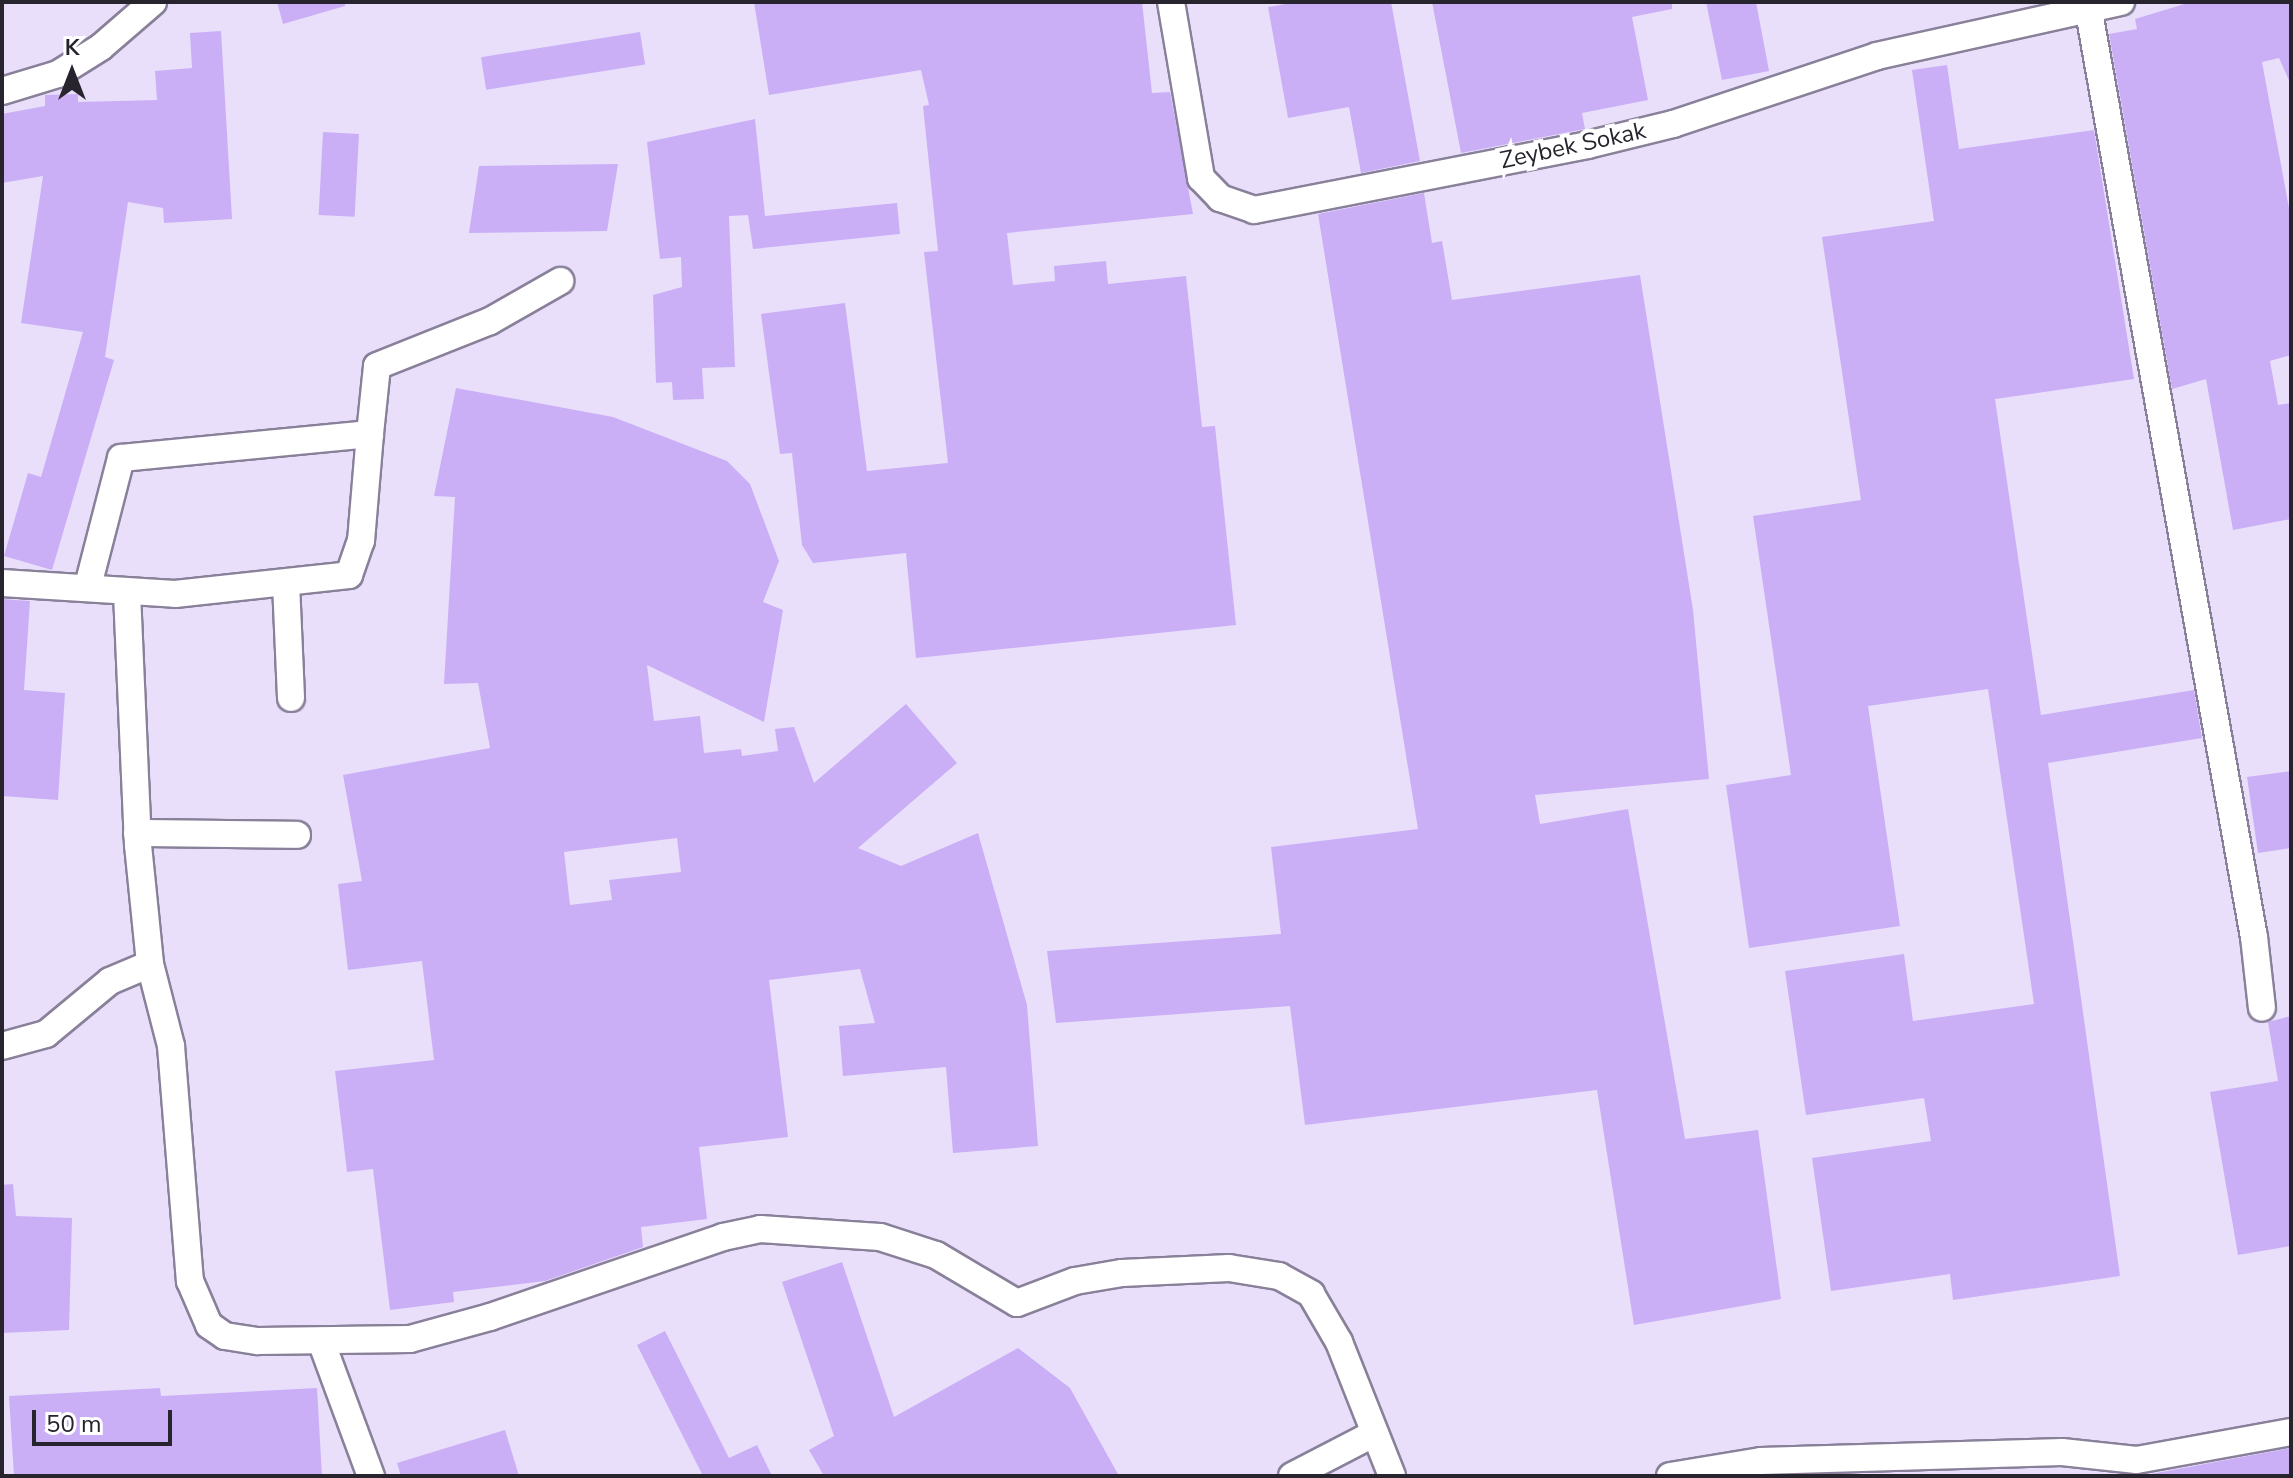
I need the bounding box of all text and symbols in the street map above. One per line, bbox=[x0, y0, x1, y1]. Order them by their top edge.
north arrow bbox=[32, 32, 112, 112]
text: K bbox=[65, 33, 79, 63]
street label: Zeybek Sokak bbox=[1497, 116, 1649, 176]
scale bar bbox=[36, 1394, 176, 1444]
text: 50 m bbox=[46, 1408, 102, 1440]

